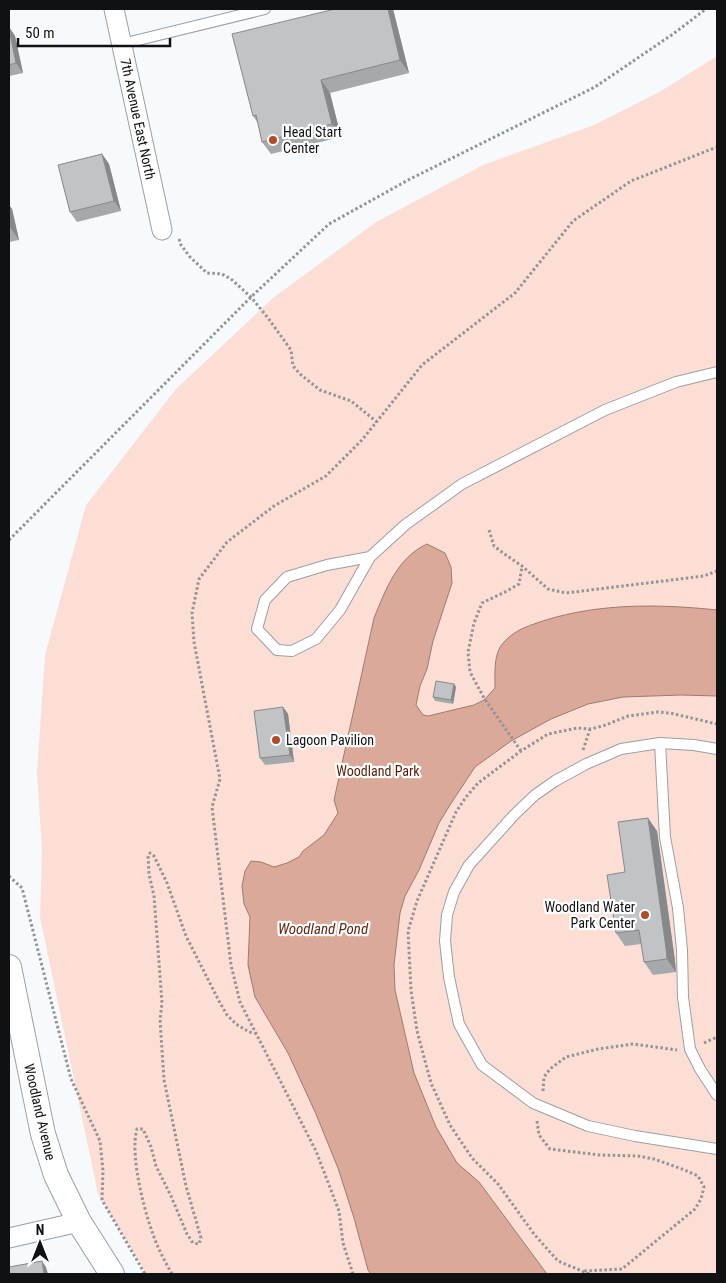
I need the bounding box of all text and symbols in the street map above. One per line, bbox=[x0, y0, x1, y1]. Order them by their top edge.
scale bar bbox=[18, 15, 170, 47]
text: 50 m bbox=[25, 24, 55, 42]
street label: 7th Avenue East North bbox=[117, 57, 159, 181]
place label: Head Start Center bbox=[283, 124, 342, 156]
marker: Head Start Center bbox=[267, 134, 279, 146]
place label: Lagoon Pavilion bbox=[286, 732, 374, 748]
marker: Lagoon Pavilion bbox=[270, 734, 282, 746]
park label: Woodland Park bbox=[336, 763, 420, 779]
place label: Woodland Water Park Center bbox=[545, 899, 635, 931]
marker: Woodland Water Park Center bbox=[639, 909, 651, 921]
water label: Woodland Pond bbox=[278, 920, 369, 938]
street label: Woodland Avenue bbox=[21, 1062, 59, 1162]
north arrow bbox=[15, 1218, 65, 1268]
text: N bbox=[36, 1222, 44, 1238]

